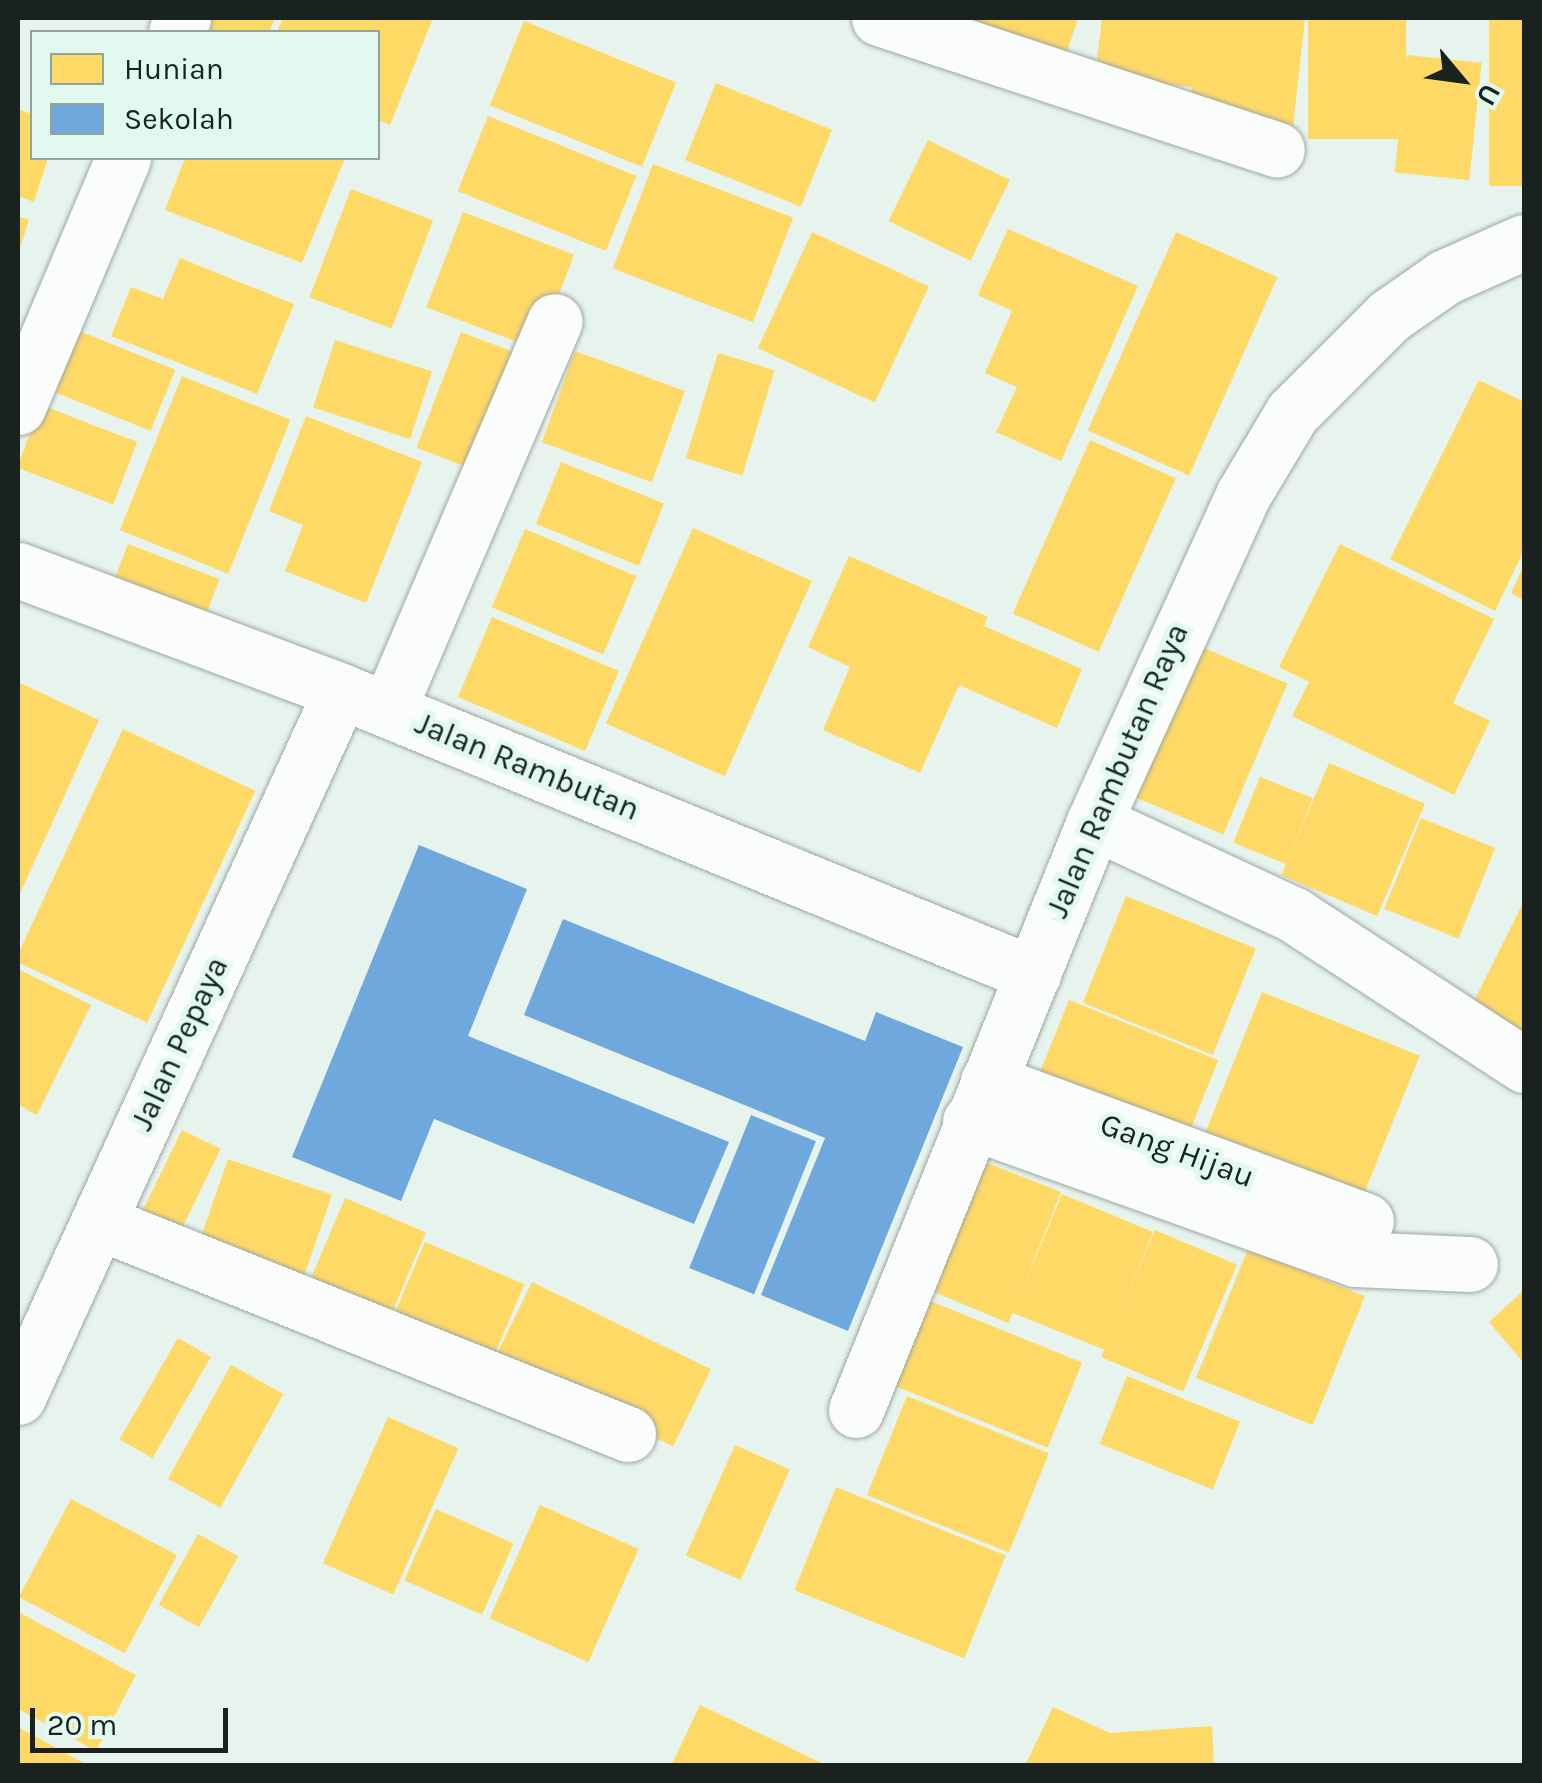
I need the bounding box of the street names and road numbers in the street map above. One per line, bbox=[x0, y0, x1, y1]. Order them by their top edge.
street label: Jalan Rambutan Raya bbox=[1039, 618, 1197, 924]
street label: Jalan Rambutan bbox=[409, 705, 645, 829]
street label: Jalan Pepaya bbox=[123, 951, 237, 1137]
street label: Gang Hijau bbox=[1095, 1105, 1259, 1197]

